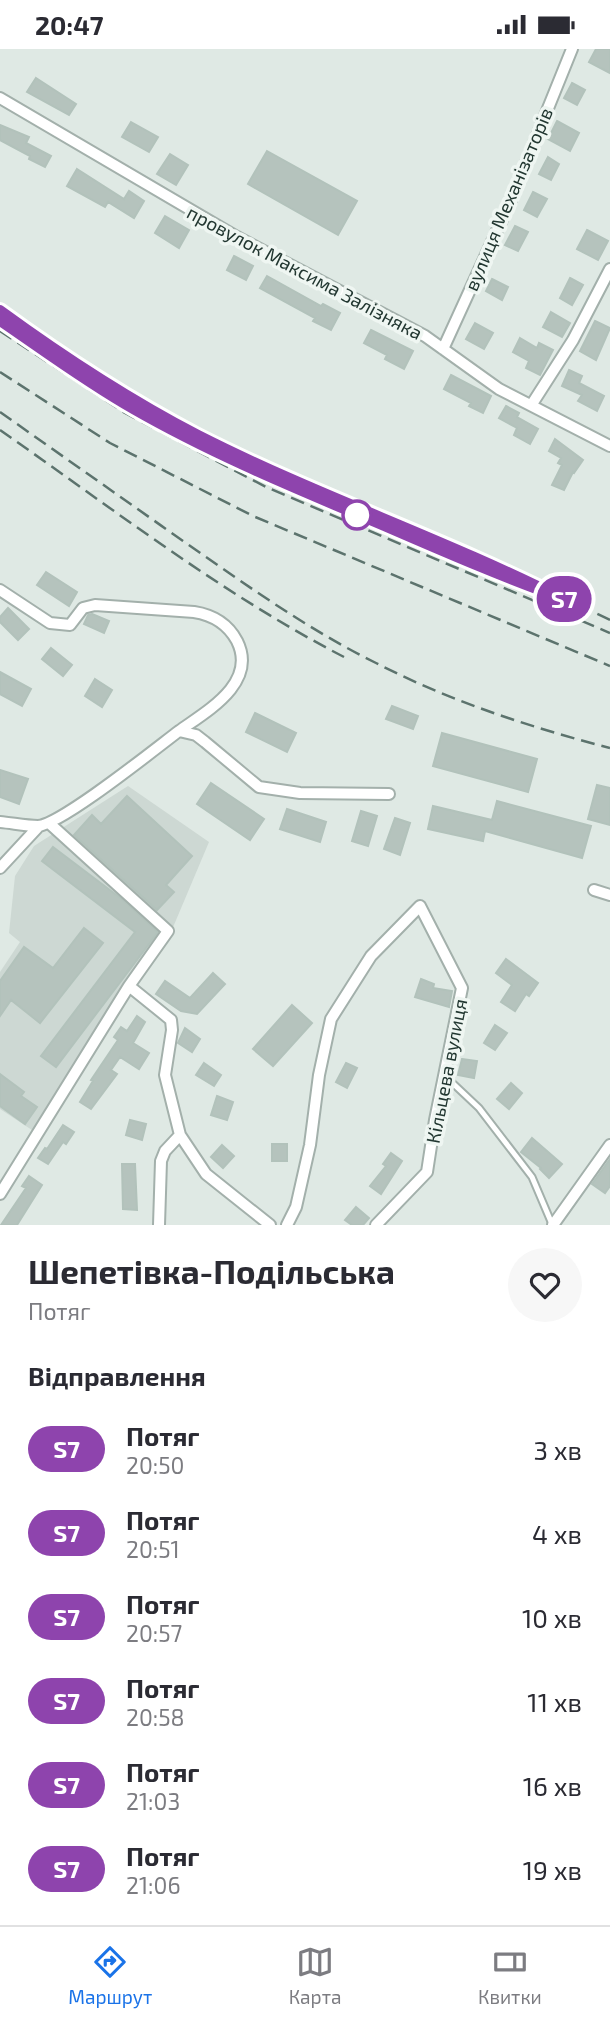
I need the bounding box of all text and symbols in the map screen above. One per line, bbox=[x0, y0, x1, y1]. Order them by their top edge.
text: 20:47 bbox=[35, 9, 103, 40]
street label: вулиця Механізаторів bbox=[459, 104, 558, 295]
street label: провулок Максима Залізняка bbox=[183, 200, 427, 345]
unlabelled marker bbox=[342, 500, 372, 530]
line badge: S7 bbox=[532, 576, 596, 622]
text: S7 bbox=[551, 584, 577, 613]
street label: Кільцева вулиця bbox=[421, 997, 472, 1145]
button: heart bbox=[508, 1248, 582, 1322]
text: Шепетівка-Подільська bbox=[28, 1251, 395, 1291]
text: Потяг bbox=[28, 1297, 91, 1325]
text: Відправлення bbox=[28, 1360, 206, 1391]
text: Потяг bbox=[126, 1420, 200, 1451]
text: S7 bbox=[53, 1434, 80, 1463]
text: 3 хв bbox=[534, 1434, 582, 1465]
text: 20:50 bbox=[126, 1451, 184, 1479]
text: Потяг bbox=[126, 1504, 200, 1535]
text: S7 bbox=[53, 1518, 80, 1547]
text: 4 хв bbox=[532, 1518, 582, 1549]
text: 20:51 bbox=[126, 1535, 180, 1563]
text: Потяг bbox=[126, 1588, 200, 1619]
text: S7 bbox=[53, 1602, 80, 1631]
text: 10 хв bbox=[522, 1602, 582, 1633]
text: 20:57 bbox=[126, 1619, 182, 1647]
text: Потяг bbox=[126, 1672, 200, 1703]
text: S7 bbox=[53, 1686, 80, 1715]
text: 11 хв bbox=[527, 1686, 582, 1717]
text: 20:58 bbox=[126, 1703, 185, 1731]
text: Потяг bbox=[126, 1756, 200, 1787]
text: S7 bbox=[53, 1770, 80, 1799]
text: 16 хв bbox=[523, 1770, 582, 1801]
text: 21:03 bbox=[126, 1787, 180, 1815]
text: Потяг bbox=[126, 1840, 200, 1871]
text: S7 bbox=[53, 1854, 80, 1883]
text: 19 хв bbox=[523, 1854, 582, 1885]
text: 21:06 bbox=[126, 1871, 181, 1899]
tab: Маршрут bbox=[68, 1943, 152, 2008]
tab: Карта bbox=[289, 1943, 341, 2008]
tab: Квитки bbox=[478, 1943, 542, 2008]

